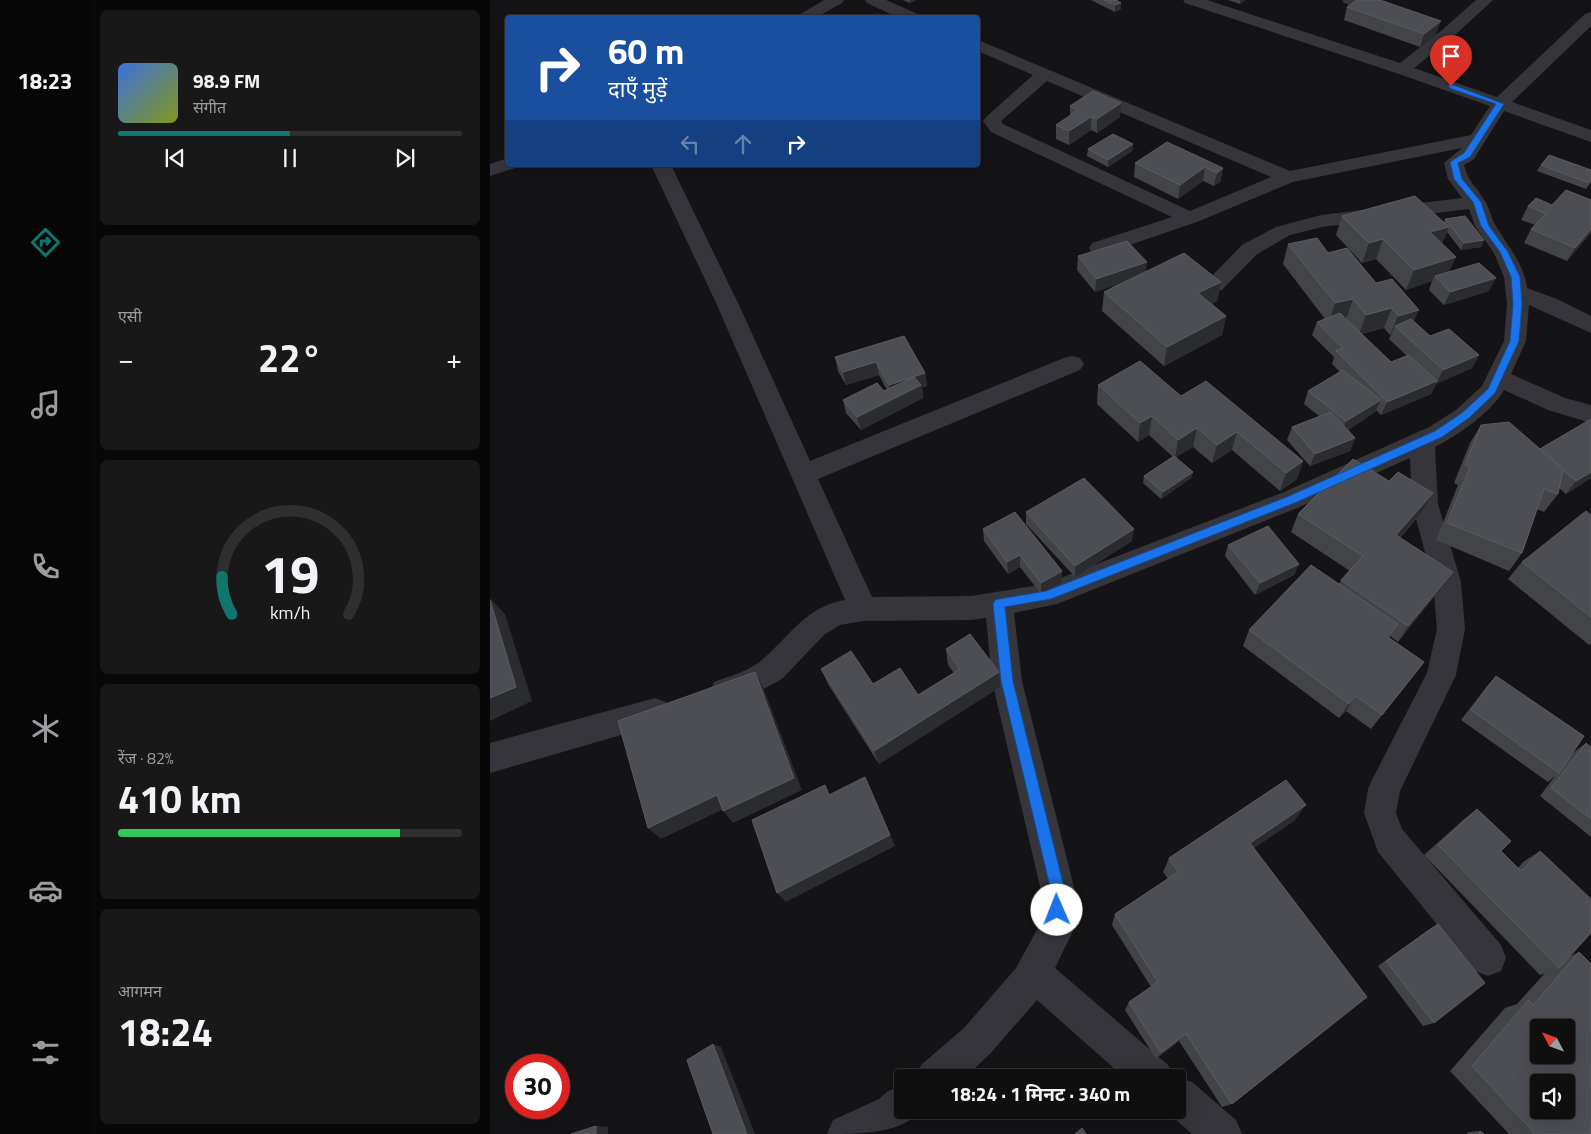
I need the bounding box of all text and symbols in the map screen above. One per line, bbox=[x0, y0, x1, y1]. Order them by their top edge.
text: 60 m bbox=[608, 24, 684, 78]
icon: right bbox=[525, 35, 590, 100]
pin bbox=[1430, 35, 1472, 86]
icon: arrive bbox=[1437, 42, 1465, 70]
text: 18:23 bbox=[18, 64, 72, 98]
text: 98.9 FM bbox=[193, 66, 260, 95]
text: दाएँ मुड़ें bbox=[608, 72, 667, 106]
text: संगीत bbox=[193, 95, 226, 119]
icon: left bbox=[676, 130, 704, 158]
icon: ahead bbox=[729, 130, 757, 158]
icon: right bbox=[782, 130, 810, 158]
icon: previous bbox=[161, 144, 189, 172]
icon: pause bbox=[276, 144, 304, 172]
icon: next bbox=[391, 144, 419, 172]
icon: directions bbox=[28, 225, 63, 260]
text: एसी bbox=[118, 304, 142, 328]
text: 22° bbox=[258, 329, 322, 387]
text: − bbox=[118, 337, 134, 380]
text: + bbox=[446, 337, 462, 380]
icon: music bbox=[28, 387, 63, 422]
text: 19 bbox=[261, 534, 319, 613]
icon: phone bbox=[28, 549, 63, 584]
text: km/h bbox=[270, 599, 310, 626]
icon: climate bbox=[28, 711, 63, 746]
text: रेंज · 82% bbox=[118, 746, 174, 770]
text: 410 km bbox=[118, 770, 242, 828]
icon: car bbox=[28, 873, 63, 908]
position arrow bbox=[1030, 883, 1082, 935]
text: आगमन bbox=[118, 979, 162, 1003]
text: 18:24 bbox=[118, 1003, 213, 1061]
north arrow bbox=[1530, 1019, 1575, 1064]
map controls bbox=[1530, 1019, 1575, 1119]
icon: filters bbox=[28, 1035, 63, 1070]
speed limit sign: 30 bbox=[505, 1054, 570, 1119]
button: sound bbox=[1530, 1074, 1575, 1119]
text: 18:24 · 1 मिनट · 340 m bbox=[950, 1079, 1130, 1108]

